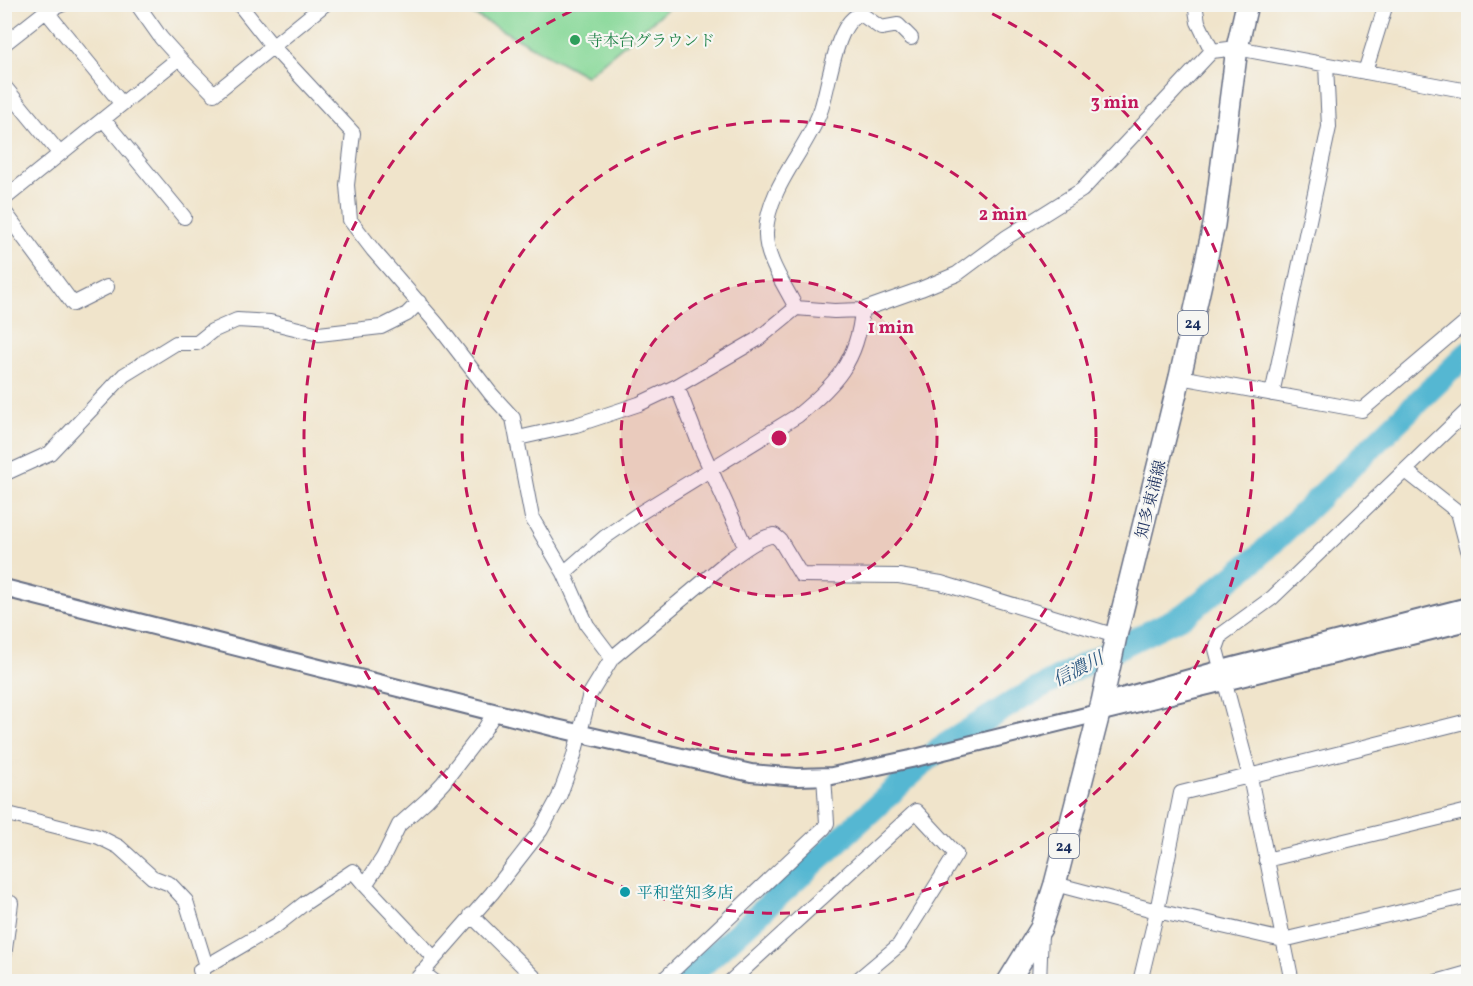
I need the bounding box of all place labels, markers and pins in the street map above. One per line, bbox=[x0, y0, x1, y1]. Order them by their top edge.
place label: 寺本台グラウンド bbox=[587, 31, 715, 53]
marker: 寺本台グラウンド bbox=[568, 33, 582, 47]
centre of rings bbox=[769, 428, 789, 448]
place label: 平和堂知多店 bbox=[637, 883, 733, 905]
marker: 平和堂知多店 bbox=[618, 885, 632, 899]

